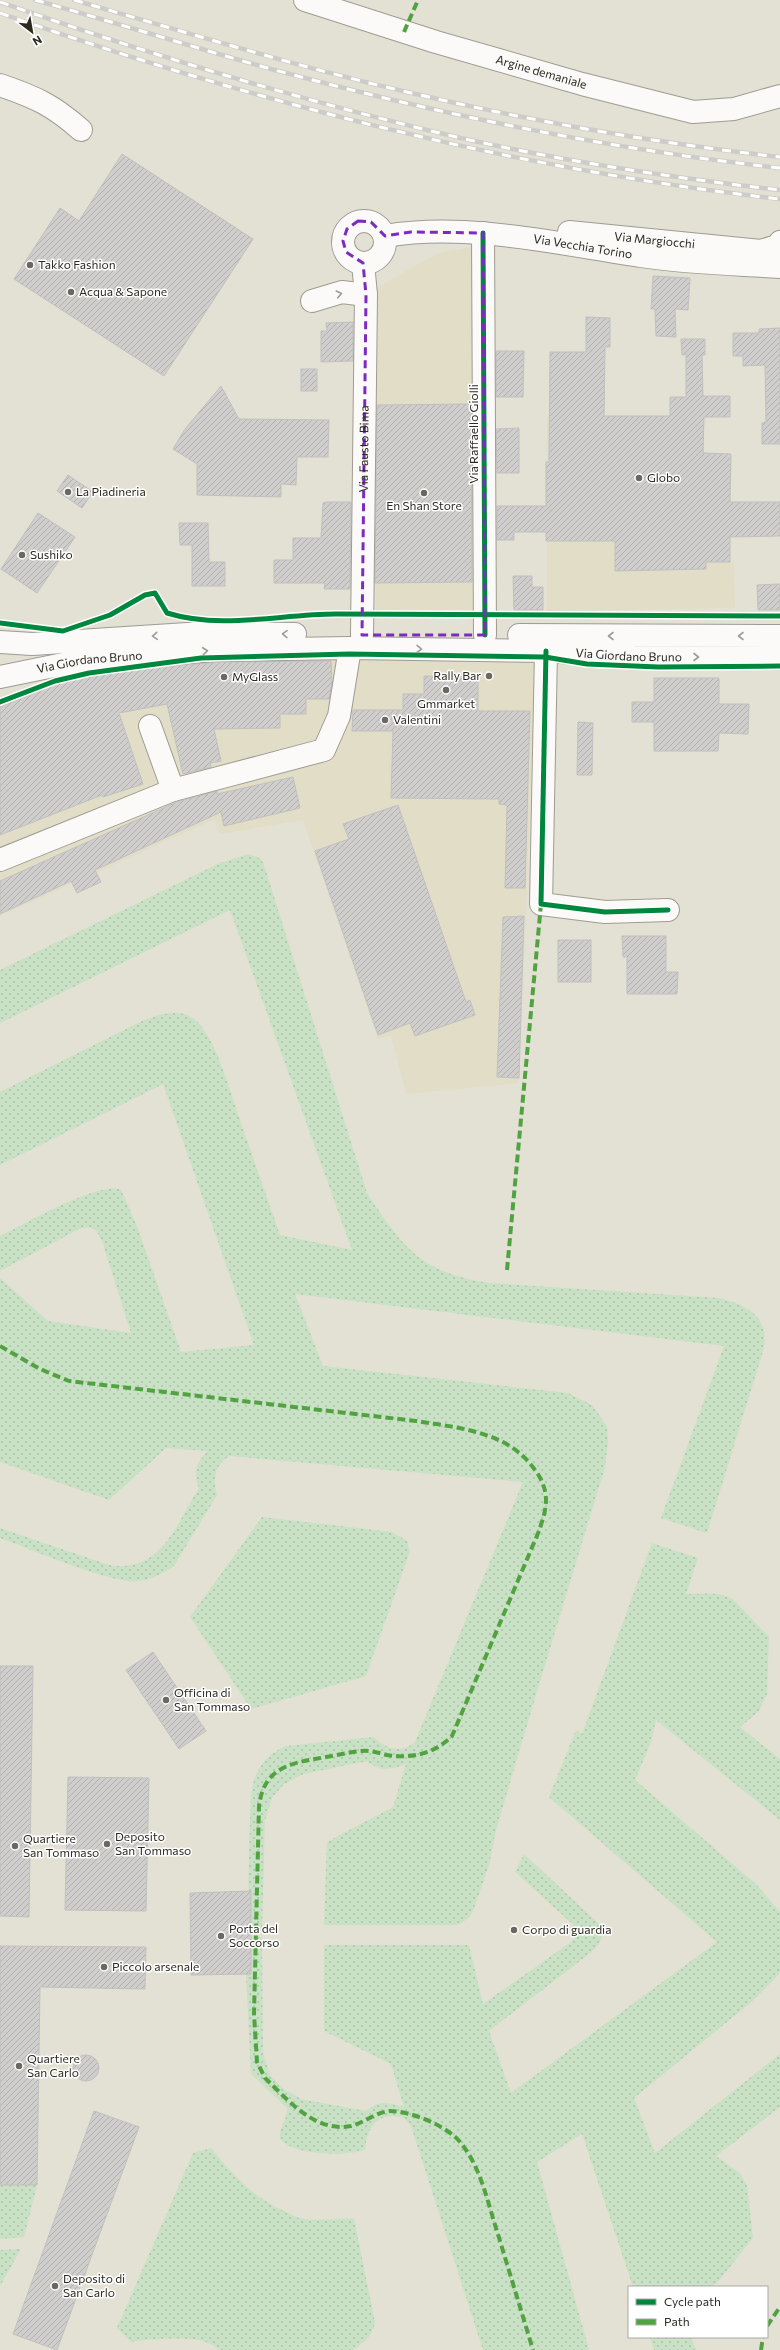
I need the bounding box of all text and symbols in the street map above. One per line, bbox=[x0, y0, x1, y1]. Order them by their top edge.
north arrow bbox=[12, 12, 52, 52]
text: N bbox=[31, 33, 44, 49]
street label: Argine demaniale bbox=[494, 52, 588, 91]
street label: Via Margiocchi bbox=[614, 229, 696, 250]
street label: Via Vecchia Torino bbox=[533, 231, 634, 261]
place label: Takko Fashion bbox=[38, 257, 116, 271]
marker: Takko Fashion bbox=[25, 260, 35, 270]
place label: Acqua & Sapone bbox=[79, 284, 167, 298]
marker: Acqua & Sapone bbox=[66, 287, 76, 297]
one-way arrow bbox=[336, 290, 342, 298]
street label: Via Raffaello Giolli bbox=[466, 384, 480, 484]
street label: Via Fausto Bima bbox=[356, 405, 371, 493]
place label: Globo bbox=[647, 470, 680, 484]
marker: Globo bbox=[634, 473, 644, 483]
place label: La Piadineria bbox=[76, 484, 146, 498]
marker: La Piadineria bbox=[63, 487, 73, 497]
marker: En Shan Store bbox=[419, 488, 429, 498]
place label: En Shan Store bbox=[386, 498, 462, 512]
place label: Sushiko bbox=[30, 547, 73, 561]
marker: Sushiko bbox=[17, 550, 27, 560]
one-way arrow bbox=[282, 630, 288, 638]
one-way arrow bbox=[152, 632, 158, 641]
one-way arrow bbox=[608, 632, 614, 640]
one-way arrow bbox=[738, 632, 744, 640]
one-way arrow bbox=[416, 645, 422, 653]
street label: Via Giordano Bruno bbox=[575, 645, 682, 663]
one-way arrow bbox=[202, 646, 208, 655]
street label: Via Giordano Bruno bbox=[35, 648, 143, 675]
one-way arrow bbox=[693, 653, 699, 661]
place label: Rally Bar bbox=[433, 668, 481, 682]
place label: MyGlass bbox=[232, 669, 278, 683]
marker: Rally Bar bbox=[484, 671, 494, 681]
marker: MyGlass bbox=[219, 672, 229, 682]
marker: Gmmarket bbox=[441, 685, 451, 695]
place label: Gmmarket bbox=[417, 696, 475, 710]
place label: Valentini bbox=[393, 712, 441, 726]
marker: Valentini bbox=[380, 715, 390, 725]
place label: Officina di San Tommaso bbox=[174, 1685, 250, 1713]
marker: Officina di San Tommaso bbox=[161, 1695, 171, 1705]
place label: Deposito San Tommaso bbox=[115, 1829, 191, 1857]
place label: Quartiere San Tommaso bbox=[23, 1831, 99, 1859]
marker: Deposito San Tommaso bbox=[102, 1839, 112, 1849]
marker: Quartiere San Tommaso bbox=[10, 1841, 20, 1851]
place label: Porta del Soccorso bbox=[229, 1921, 279, 1949]
place label: Corpo di guardia bbox=[522, 1922, 611, 1936]
marker: Corpo di guardia bbox=[509, 1925, 519, 1935]
marker: Porta del Soccorso bbox=[216, 1931, 226, 1941]
place label: Piccolo arsenale bbox=[112, 1959, 199, 1973]
marker: Piccolo arsenale bbox=[99, 1962, 109, 1972]
place label: Quartiere San Carlo bbox=[27, 2051, 80, 2079]
marker: Quartiere San Carlo bbox=[14, 2061, 24, 2071]
place label: Deposito di San Carlo bbox=[63, 2271, 125, 2299]
marker: Deposito di San Carlo bbox=[50, 2281, 60, 2291]
legend bbox=[628, 2286, 768, 2338]
text: Cycle path bbox=[664, 2294, 721, 2308]
text: Path bbox=[664, 2314, 690, 2328]

